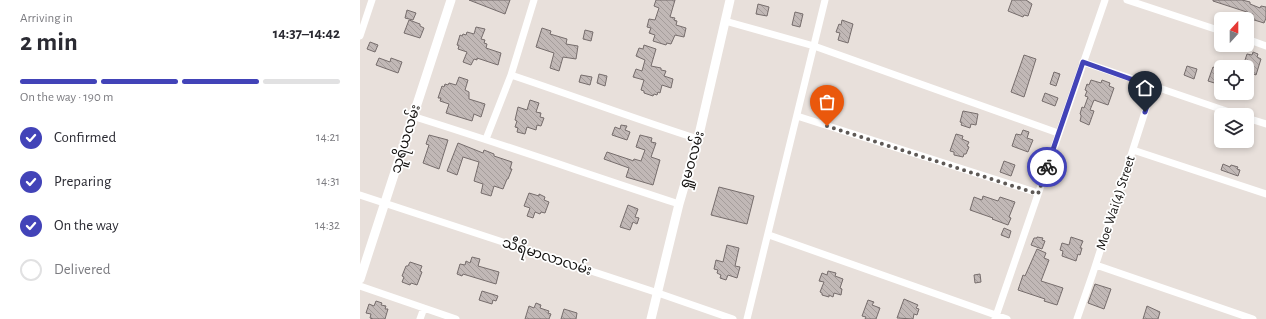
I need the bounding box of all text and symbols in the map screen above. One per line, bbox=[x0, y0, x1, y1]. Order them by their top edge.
text: Arriving in bbox=[20, 12, 73, 25]
north arrow bbox=[1214, 12, 1254, 52]
map controls bbox=[1214, 12, 1254, 148]
text: 14:37–14:42 bbox=[273, 26, 340, 41]
text: 2 min bbox=[20, 29, 78, 55]
button: locate bbox=[1214, 60, 1254, 100]
pin bbox=[1128, 71, 1162, 112]
icon: home bbox=[1134, 77, 1156, 99]
pin bbox=[810, 85, 844, 126]
text: On the way · 190 m bbox=[20, 91, 113, 104]
icon: bag bbox=[816, 91, 838, 113]
street label: သူရိယလမ်း bbox=[385, 102, 427, 176]
button: layers bbox=[1214, 108, 1254, 148]
icon: check bbox=[20, 127, 42, 149]
street label: ရှုမဝလမ်း bbox=[673, 128, 711, 192]
text: Confirmed bbox=[54, 130, 116, 145]
text: 14:21 bbox=[316, 131, 340, 144]
courier bbox=[1027, 147, 1067, 187]
street label: Moe Wai(4) Street bbox=[1094, 154, 1138, 252]
icon: bike bbox=[1036, 156, 1058, 178]
icon: check bbox=[20, 171, 42, 193]
text: Preparing bbox=[54, 174, 111, 189]
text: 14:31 bbox=[316, 175, 340, 188]
icon: check bbox=[20, 215, 42, 237]
text: On the way bbox=[54, 218, 119, 233]
text: 14:32 bbox=[315, 219, 340, 232]
street label: သီရိမာလာလမ်း bbox=[499, 232, 595, 282]
text: Delivered bbox=[54, 262, 111, 277]

